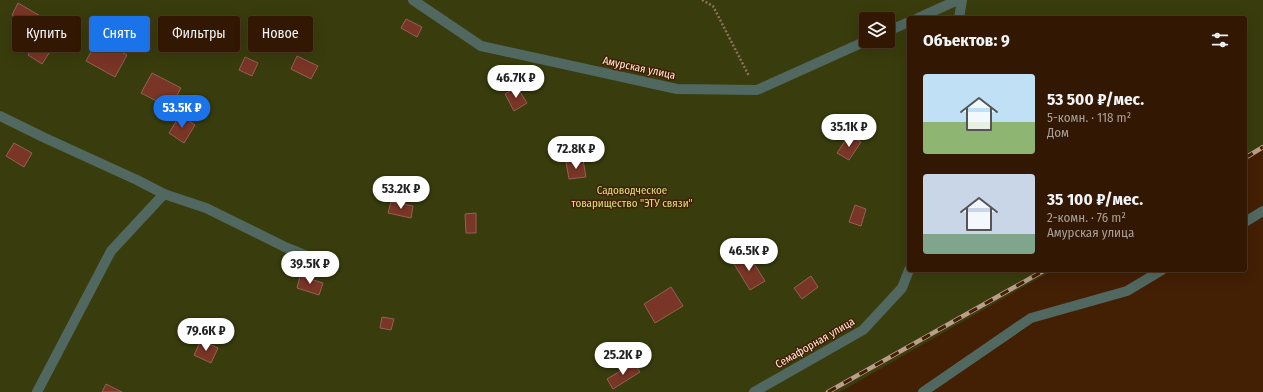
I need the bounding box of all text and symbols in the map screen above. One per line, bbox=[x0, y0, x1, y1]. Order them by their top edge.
map controls bbox=[859, 12, 895, 48]
button: layers bbox=[859, 12, 895, 48]
chip: Купить bbox=[12, 16, 81, 52]
chip: Снять bbox=[89, 16, 150, 52]
chip: Фильтры bbox=[158, 16, 240, 52]
chip: Новое bbox=[248, 16, 313, 52]
icon: filters bbox=[1209, 29, 1231, 51]
text: Объектов: 9 bbox=[923, 30, 1010, 51]
street label: Амурская улица bbox=[602, 54, 676, 82]
pin: 46.7K ₽ bbox=[479, 65, 553, 99]
text: 46.7K ₽ bbox=[496, 70, 536, 85]
text: 53 500 ₽/мес. bbox=[1047, 89, 1144, 110]
icon: home bbox=[955, 90, 1003, 138]
pin: 53.5K ₽ bbox=[145, 95, 219, 129]
text: 53.5K ₽ bbox=[162, 100, 202, 115]
text: 5-комн. · 118 m² bbox=[1047, 110, 1131, 125]
pin: 35.1K ₽ bbox=[812, 114, 886, 148]
text: 35.1K ₽ bbox=[831, 119, 868, 134]
text: Дом bbox=[1047, 125, 1069, 140]
pin: 72.8K ₽ bbox=[539, 136, 613, 170]
text: 72.8K ₽ bbox=[557, 141, 595, 156]
pin: 53.2K ₽ bbox=[364, 176, 438, 210]
text: 53.2K ₽ bbox=[382, 181, 420, 196]
park label: Садоводческое товарищество "ЭТУ связи" bbox=[571, 184, 693, 210]
text: 35 100 ₽/мес. bbox=[1047, 189, 1143, 210]
icon: home bbox=[955, 190, 1003, 238]
text: 2-комн. · 76 m² bbox=[1047, 210, 1126, 225]
text: Амурская улица bbox=[1047, 225, 1134, 240]
pin: 46.5K ₽ bbox=[712, 238, 786, 272]
text: 46.5K ₽ bbox=[729, 243, 769, 258]
pin: 39.5K ₽ bbox=[273, 251, 347, 285]
text: 39.5K ₽ bbox=[290, 256, 330, 271]
street label: Семафорная улица bbox=[773, 315, 857, 371]
pin: 79.6K ₽ bbox=[169, 318, 243, 352]
text: 79.6K ₽ bbox=[186, 323, 226, 338]
pin: 25.2K ₽ bbox=[586, 342, 660, 376]
text: 25.2K ₽ bbox=[604, 347, 642, 362]

